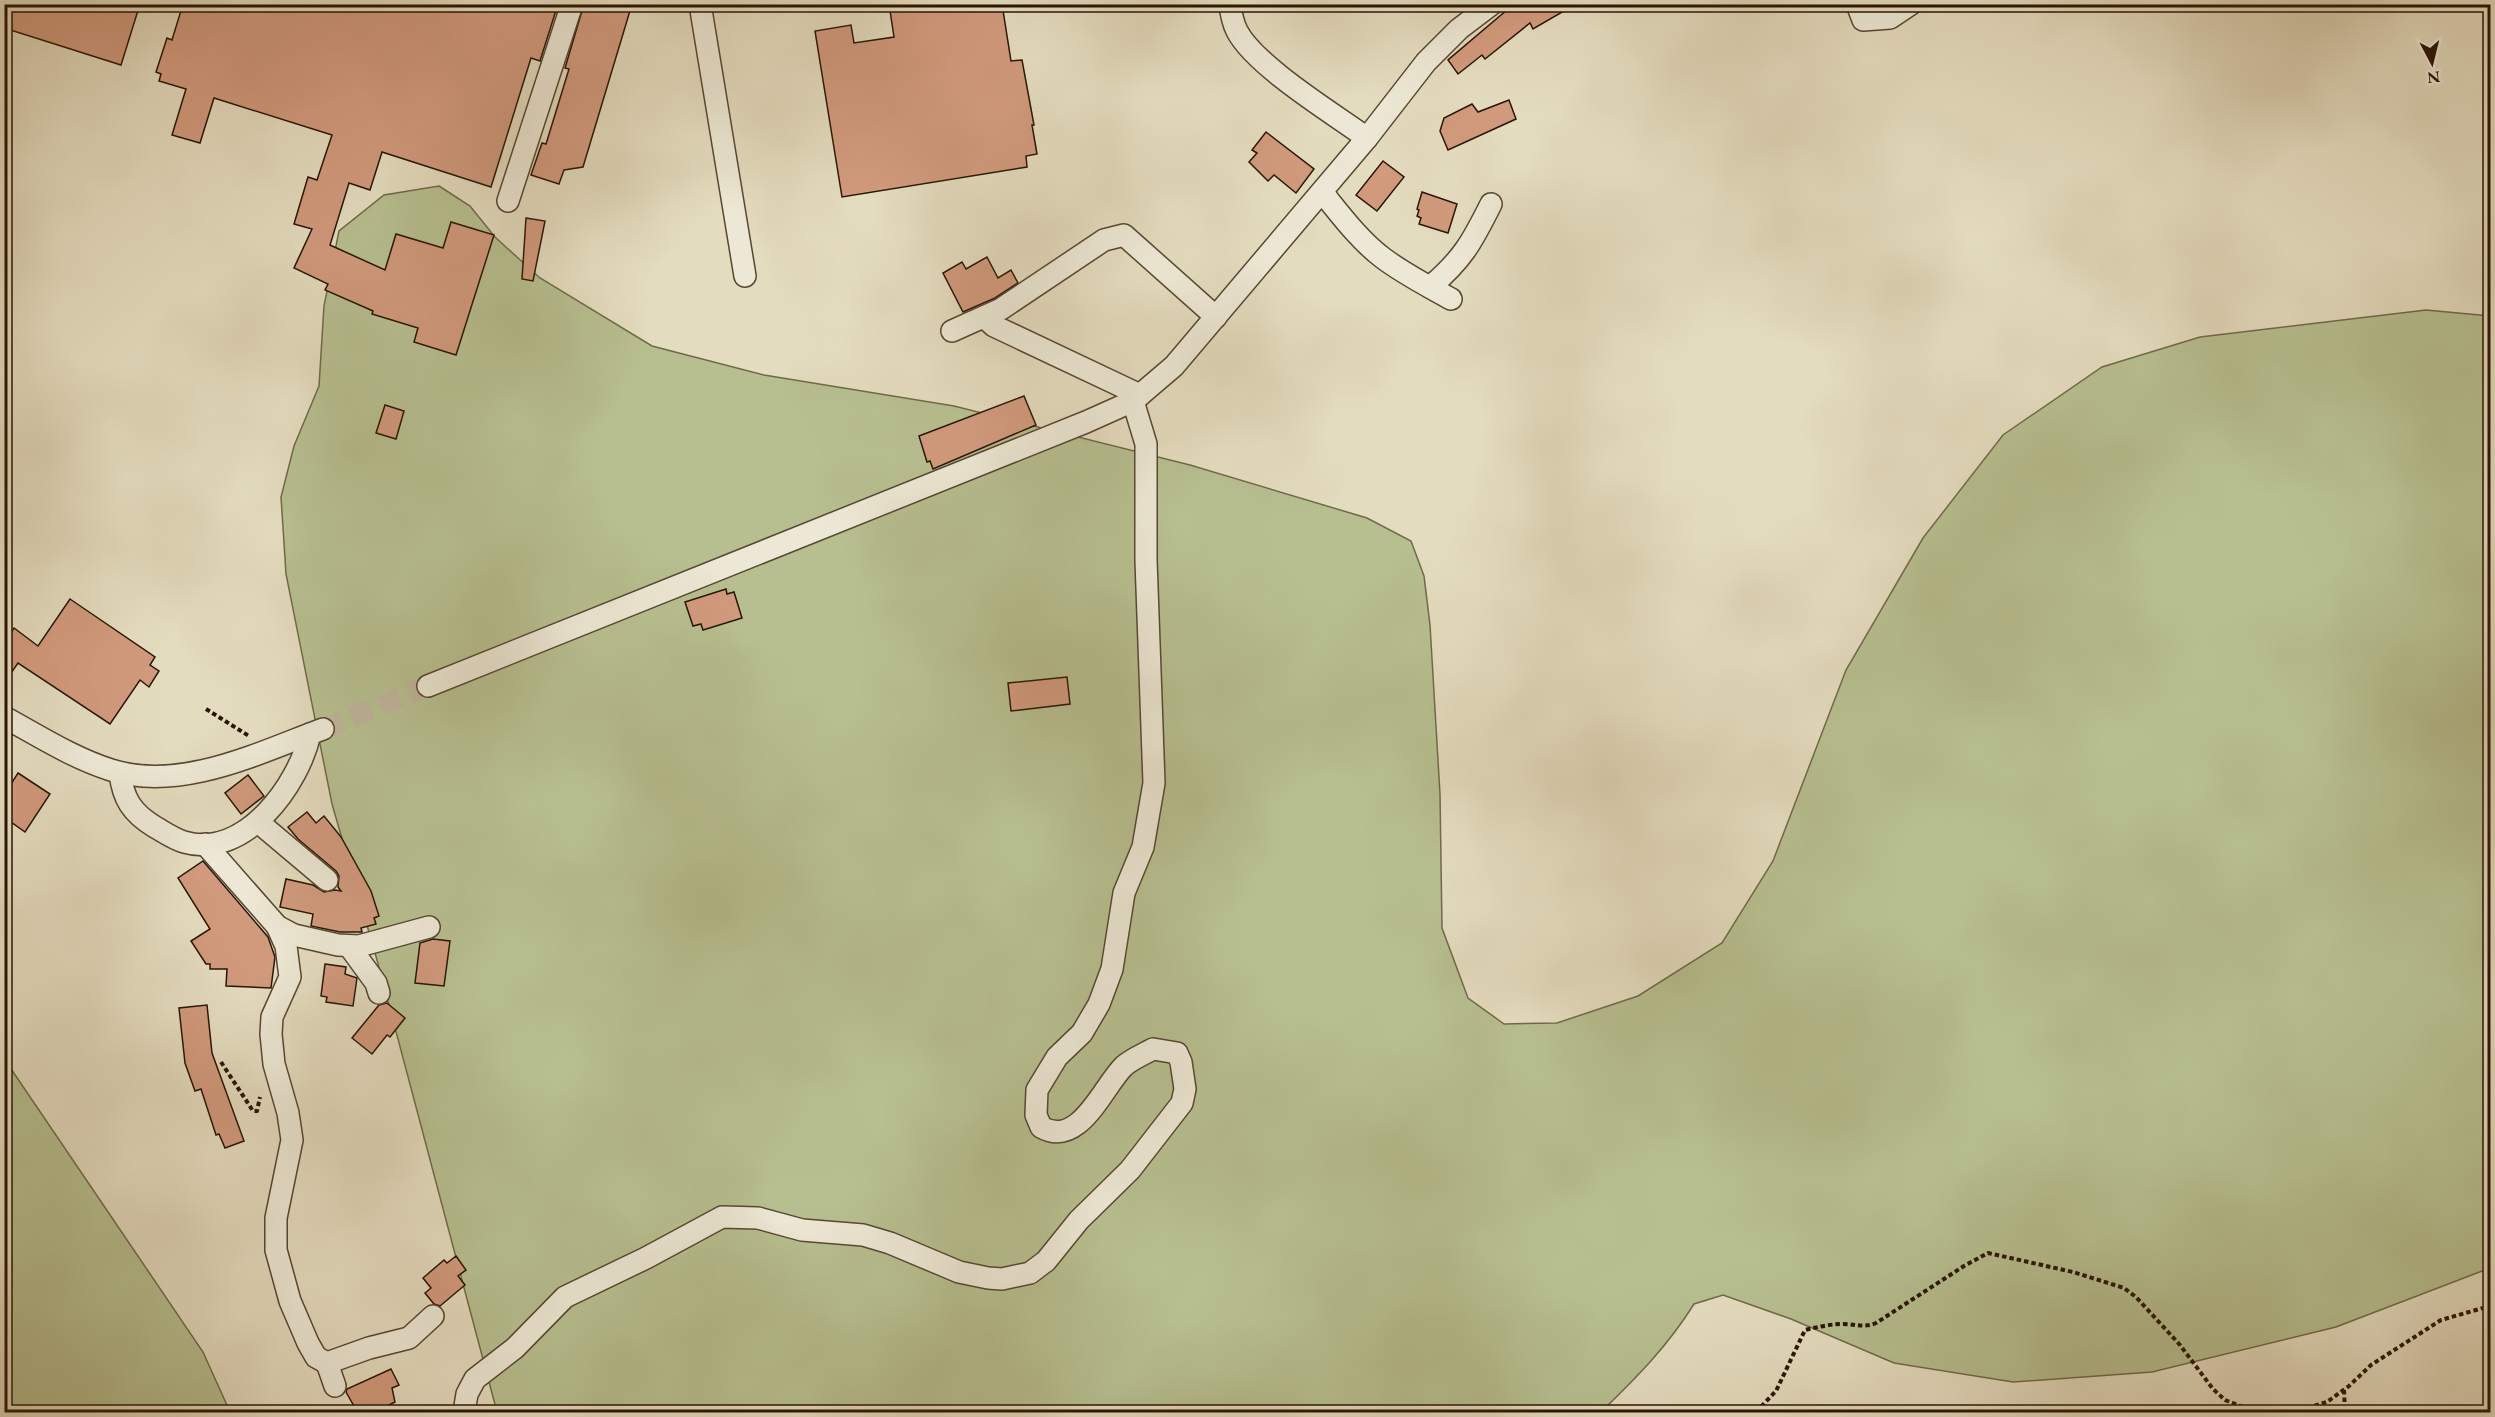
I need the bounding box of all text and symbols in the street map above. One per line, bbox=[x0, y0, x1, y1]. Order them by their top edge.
north arrow bbox=[2402, 33, 2462, 93]
text: N bbox=[2426, 66, 2441, 89]

